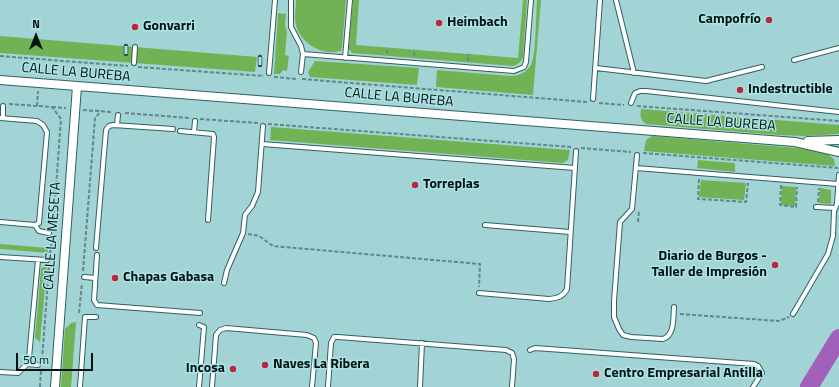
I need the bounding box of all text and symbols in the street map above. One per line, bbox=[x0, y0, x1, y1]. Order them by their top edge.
place label: Campofrío bbox=[698, 12, 761, 28]
place label: Heimbach bbox=[447, 15, 508, 31]
marker: Campofrío bbox=[764, 15, 774, 25]
north arrow bbox=[16, 16, 56, 56]
text: N bbox=[32, 16, 40, 32]
marker: Heimbach bbox=[434, 18, 444, 28]
place label: Gonvarri bbox=[143, 19, 195, 35]
marker: Gonvarri bbox=[130, 22, 140, 32]
street label: CALLE LA BUREBA bbox=[21, 60, 131, 86]
place label: Indestructible bbox=[748, 82, 833, 98]
street label: CALLE LA BUREBA bbox=[344, 85, 454, 111]
marker: Indestructible bbox=[735, 85, 745, 95]
street label: CALLE LA BUREBA bbox=[666, 111, 776, 135]
place label: Torreplas bbox=[423, 177, 480, 193]
marker: Torreplas bbox=[410, 180, 420, 190]
street label: CALLE LA MESETA bbox=[41, 181, 65, 291]
place label: Diario de Burgos - Taller de Impresión bbox=[651, 249, 767, 282]
marker: Diario de Burgos - Taller de Impresión bbox=[770, 260, 780, 270]
place label: Chapas Gabasa bbox=[123, 270, 214, 286]
marker: Chapas Gabasa bbox=[110, 273, 120, 283]
scale bar bbox=[18, 345, 95, 371]
text: 50 m bbox=[23, 350, 49, 369]
place label: Naves La Ribera bbox=[273, 357, 370, 373]
marker: Naves La Ribera bbox=[260, 360, 270, 370]
place label: Incosa bbox=[186, 361, 225, 377]
marker: Incosa bbox=[228, 364, 238, 374]
place label: Centro Empresarial Antilla bbox=[604, 366, 763, 382]
marker: Centro Empresarial Antilla bbox=[591, 369, 601, 379]

